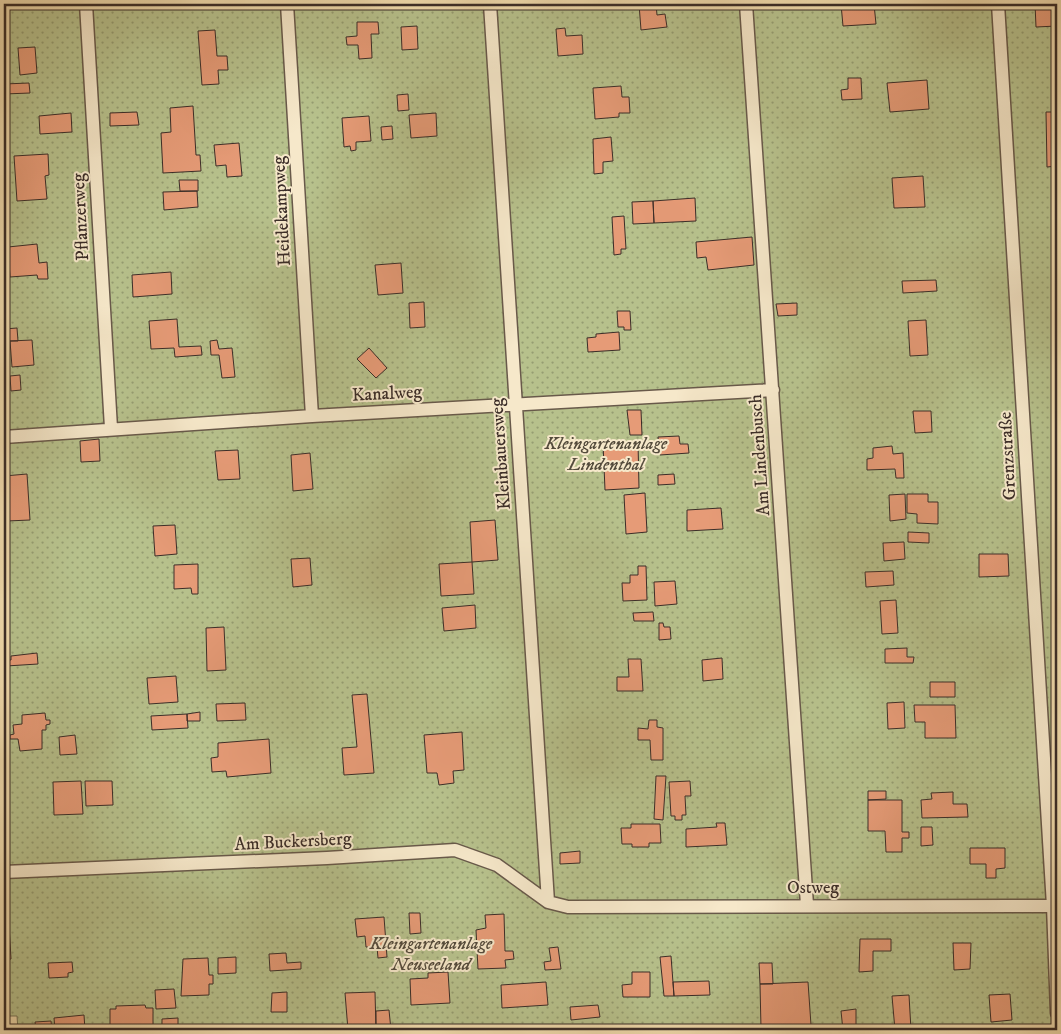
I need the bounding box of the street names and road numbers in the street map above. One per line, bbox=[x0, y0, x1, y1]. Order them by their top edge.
street label: Heidekampweg bbox=[268, 155, 296, 267]
street label: Pflanzerweg bbox=[68, 173, 94, 261]
street label: Kanalweg bbox=[351, 381, 423, 407]
street label: Am Lindenbusch bbox=[745, 393, 775, 517]
street label: Kleinbauersweg bbox=[486, 397, 516, 511]
street label: Grenzstraße bbox=[995, 411, 1021, 501]
street label: Am Buckersberg bbox=[234, 828, 352, 856]
street label: Ostweg bbox=[787, 877, 839, 899]

